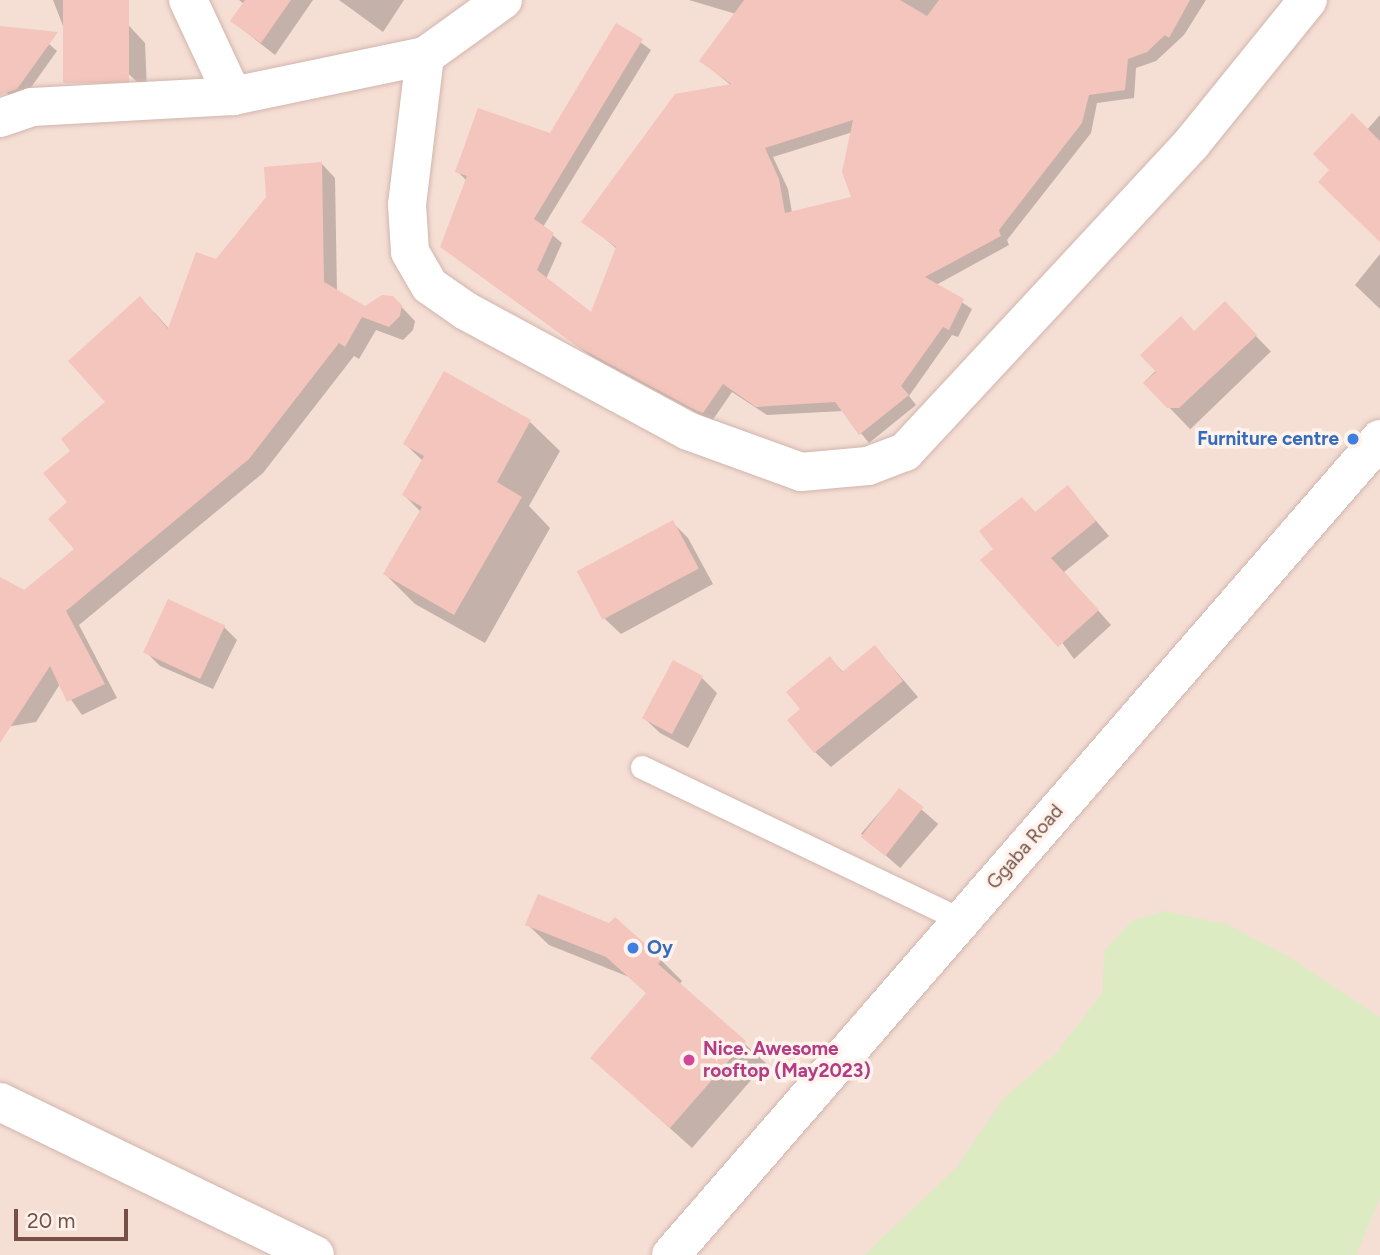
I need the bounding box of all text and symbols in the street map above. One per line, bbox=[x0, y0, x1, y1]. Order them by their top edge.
place label: Furniture centre bbox=[1197, 428, 1339, 450]
marker: Furniture centre bbox=[1345, 431, 1361, 447]
street label: Ggaba Road bbox=[982, 800, 1068, 894]
place label: Oy bbox=[647, 937, 673, 959]
marker: Oy bbox=[625, 940, 641, 956]
place label: Nice. Awesome rooftop (May2023) bbox=[703, 1038, 871, 1082]
marker: Nice. Awesome rooftop (May2023) bbox=[681, 1052, 697, 1068]
scale bar bbox=[18, 1196, 131, 1240]
text: 20 m bbox=[27, 1208, 75, 1233]

